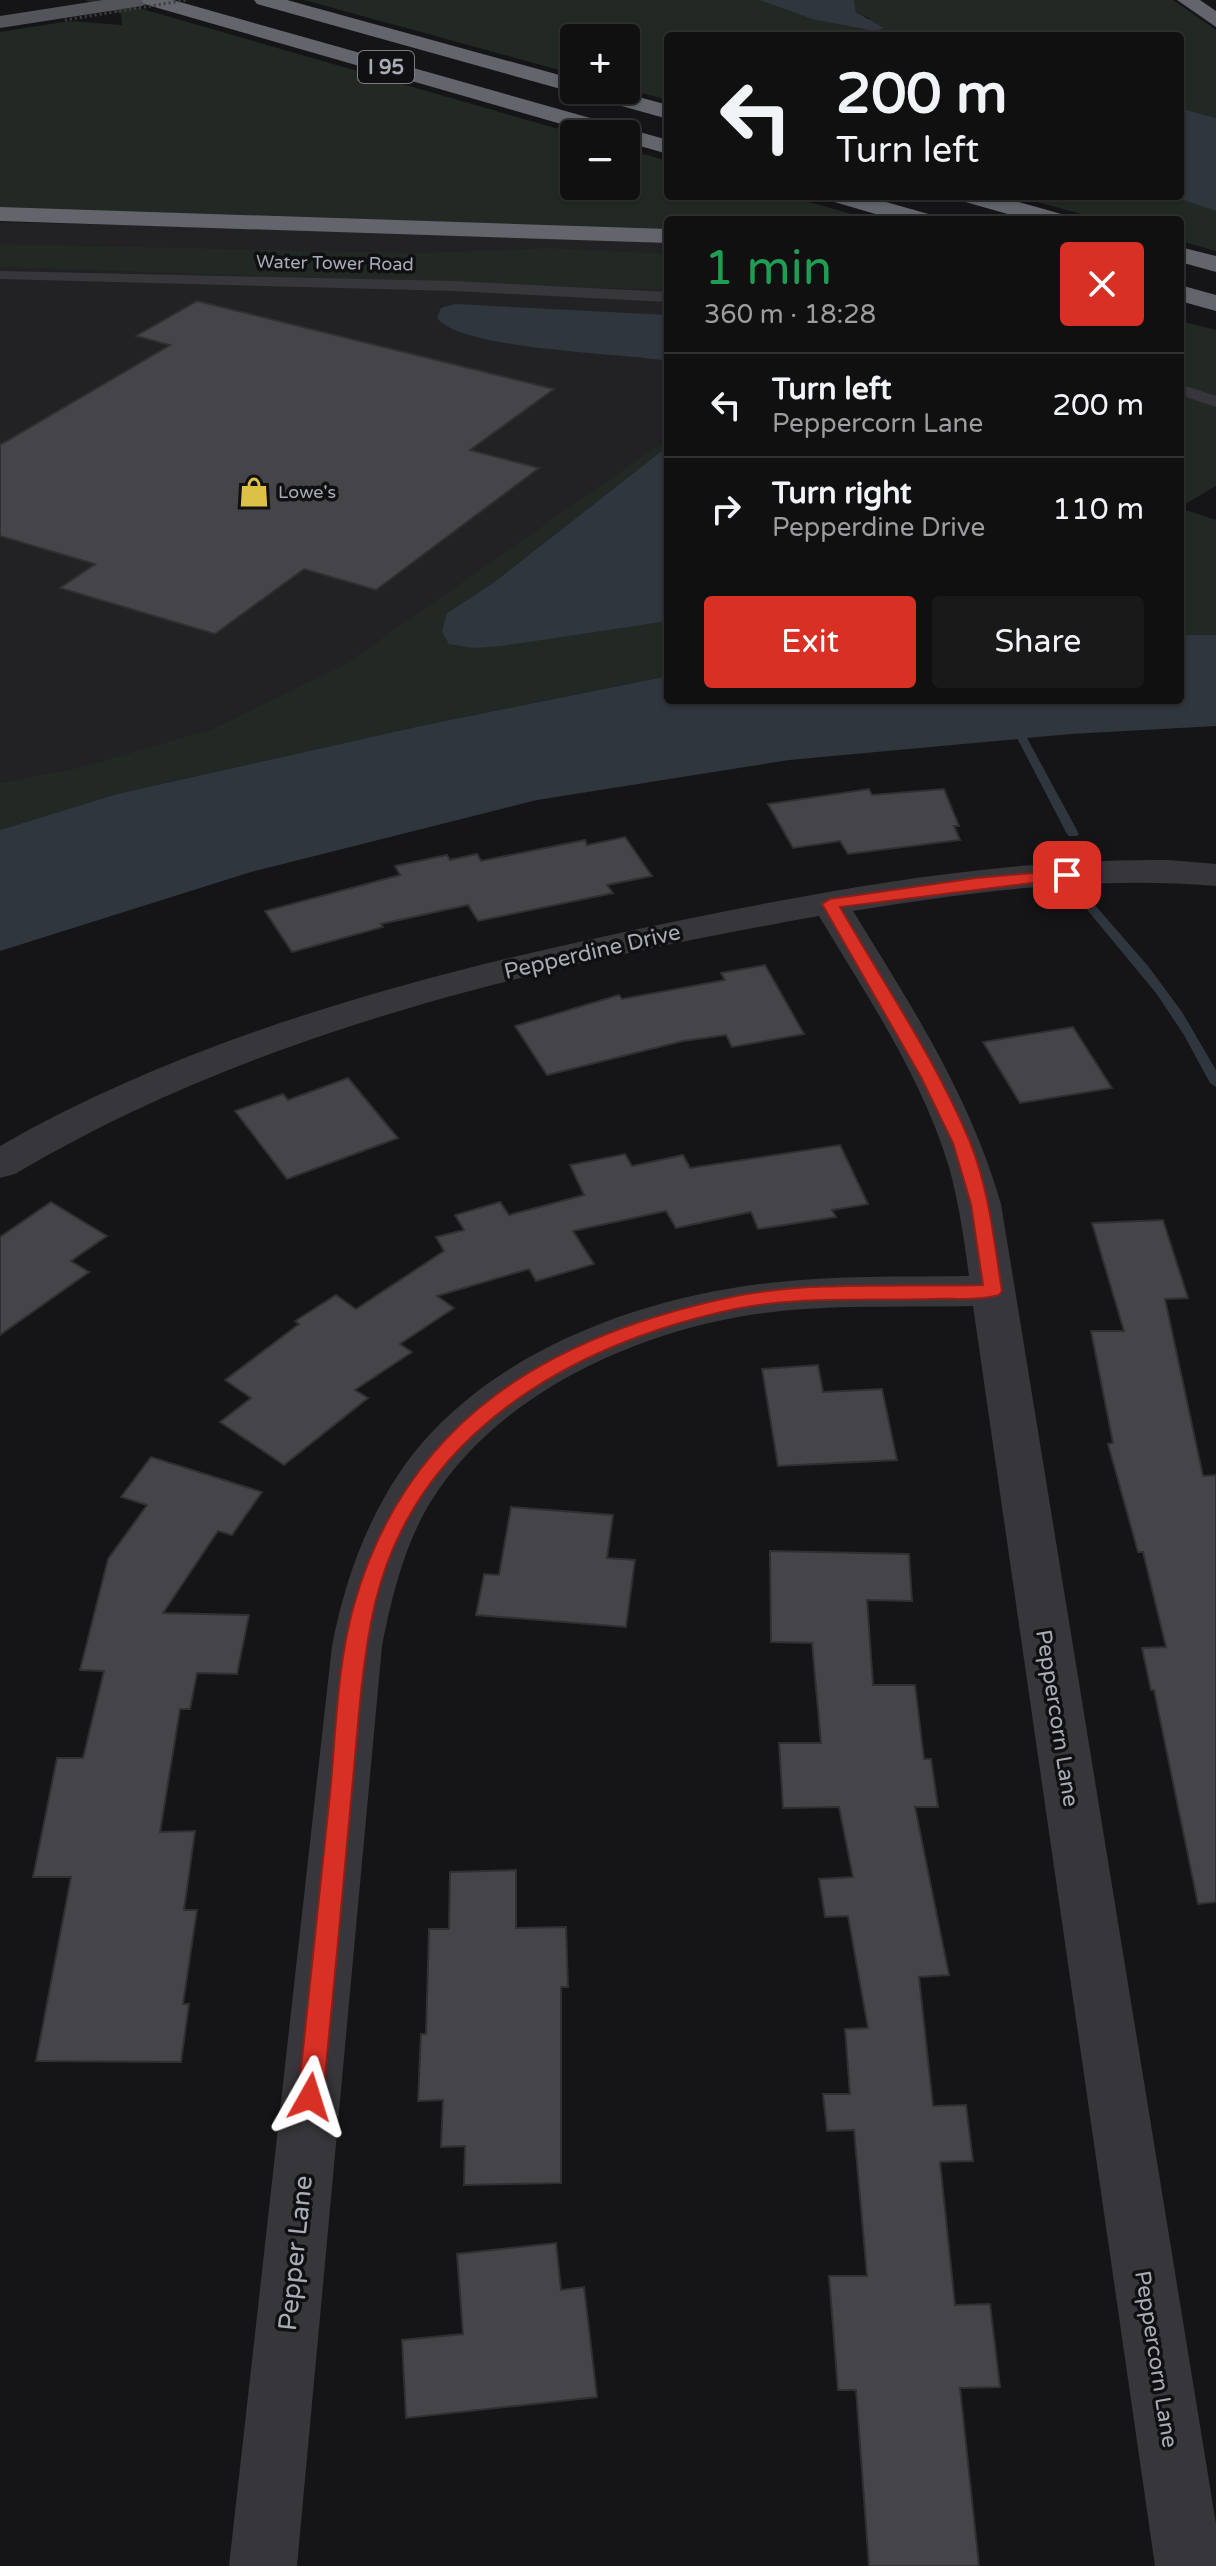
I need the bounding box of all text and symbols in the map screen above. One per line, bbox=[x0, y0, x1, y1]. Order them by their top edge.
map controls bbox=[560, 24, 640, 200]
button: + bbox=[560, 24, 640, 104]
road number: I 95 bbox=[358, 51, 414, 83]
text: 200 m bbox=[836, 61, 1007, 128]
icon: left bbox=[704, 64, 808, 168]
button: − bbox=[560, 120, 640, 200]
text: Turn left bbox=[836, 129, 979, 172]
text: 1 min bbox=[704, 240, 832, 298]
button: close bbox=[1060, 242, 1144, 326]
street label: Water Tower Road bbox=[256, 251, 414, 275]
text: 360 m · 18:28 bbox=[704, 299, 876, 330]
text: Turn left bbox=[772, 371, 891, 408]
icon: left bbox=[704, 383, 748, 427]
text: 200 m bbox=[1052, 387, 1144, 424]
text: Peppercorn Lane bbox=[772, 408, 983, 439]
shop icon: Lowe's bbox=[237, 475, 271, 509]
text: Turn right bbox=[772, 475, 912, 512]
place label: Lowe's bbox=[278, 481, 336, 503]
icon: right bbox=[704, 487, 748, 531]
text: 110 m bbox=[1052, 491, 1144, 528]
text: Pepperdine Drive bbox=[772, 512, 985, 543]
button: Exit bbox=[704, 596, 916, 688]
button: Share bbox=[932, 596, 1144, 688]
pin bbox=[1033, 841, 1101, 909]
icon: arrive bbox=[1045, 853, 1089, 897]
street label: Pepperdine Drive bbox=[501, 919, 683, 985]
street label: Peppercorn Lane bbox=[1030, 1628, 1084, 1808]
position arrow bbox=[268, 2055, 352, 2139]
street label: Pepper Lane bbox=[272, 2174, 319, 2332]
street label: Peppercorn Lane bbox=[1129, 2269, 1183, 2449]

